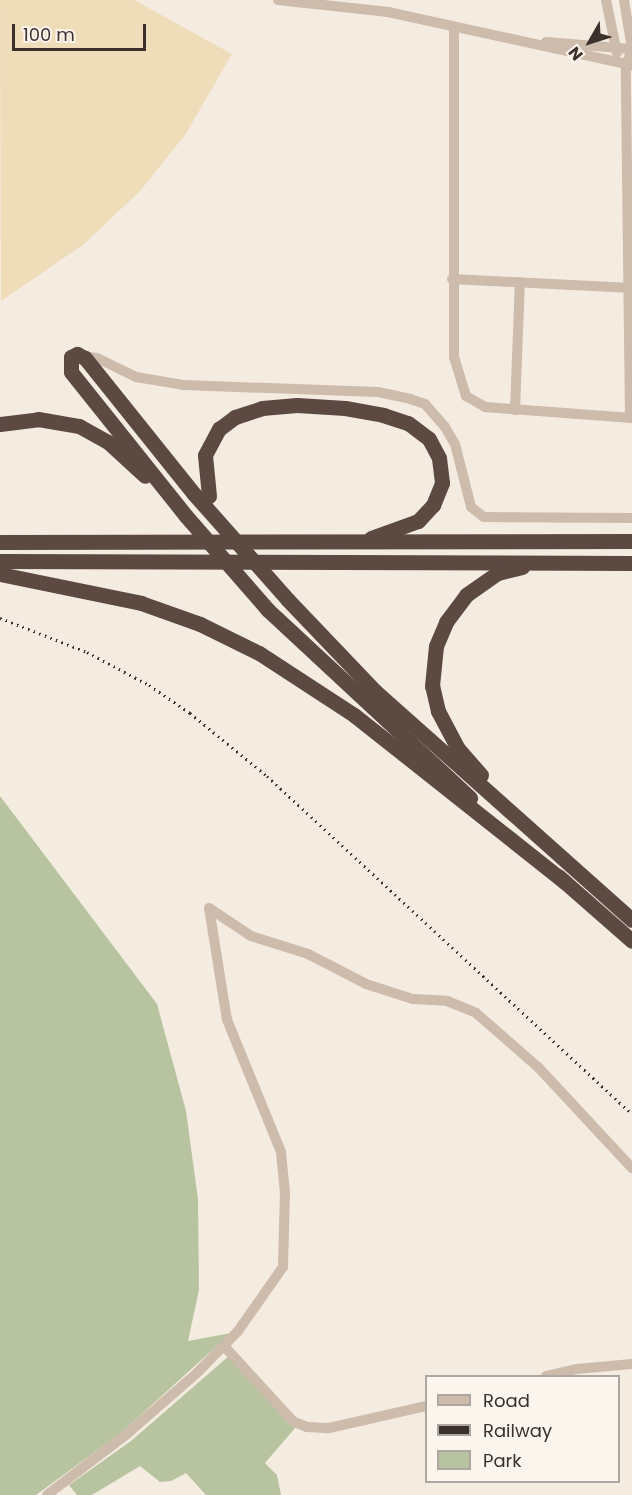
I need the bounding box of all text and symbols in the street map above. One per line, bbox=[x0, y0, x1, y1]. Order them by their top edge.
scale bar bbox=[15, 12, 148, 50]
north arrow bbox=[560, 12, 620, 72]
text: 100 m bbox=[23, 22, 75, 47]
text: N bbox=[563, 42, 588, 66]
legend bbox=[425, 1375, 620, 1483]
text: Road bbox=[483, 1388, 530, 1413]
text: Railway bbox=[483, 1418, 552, 1443]
text: Park bbox=[483, 1448, 522, 1473]

